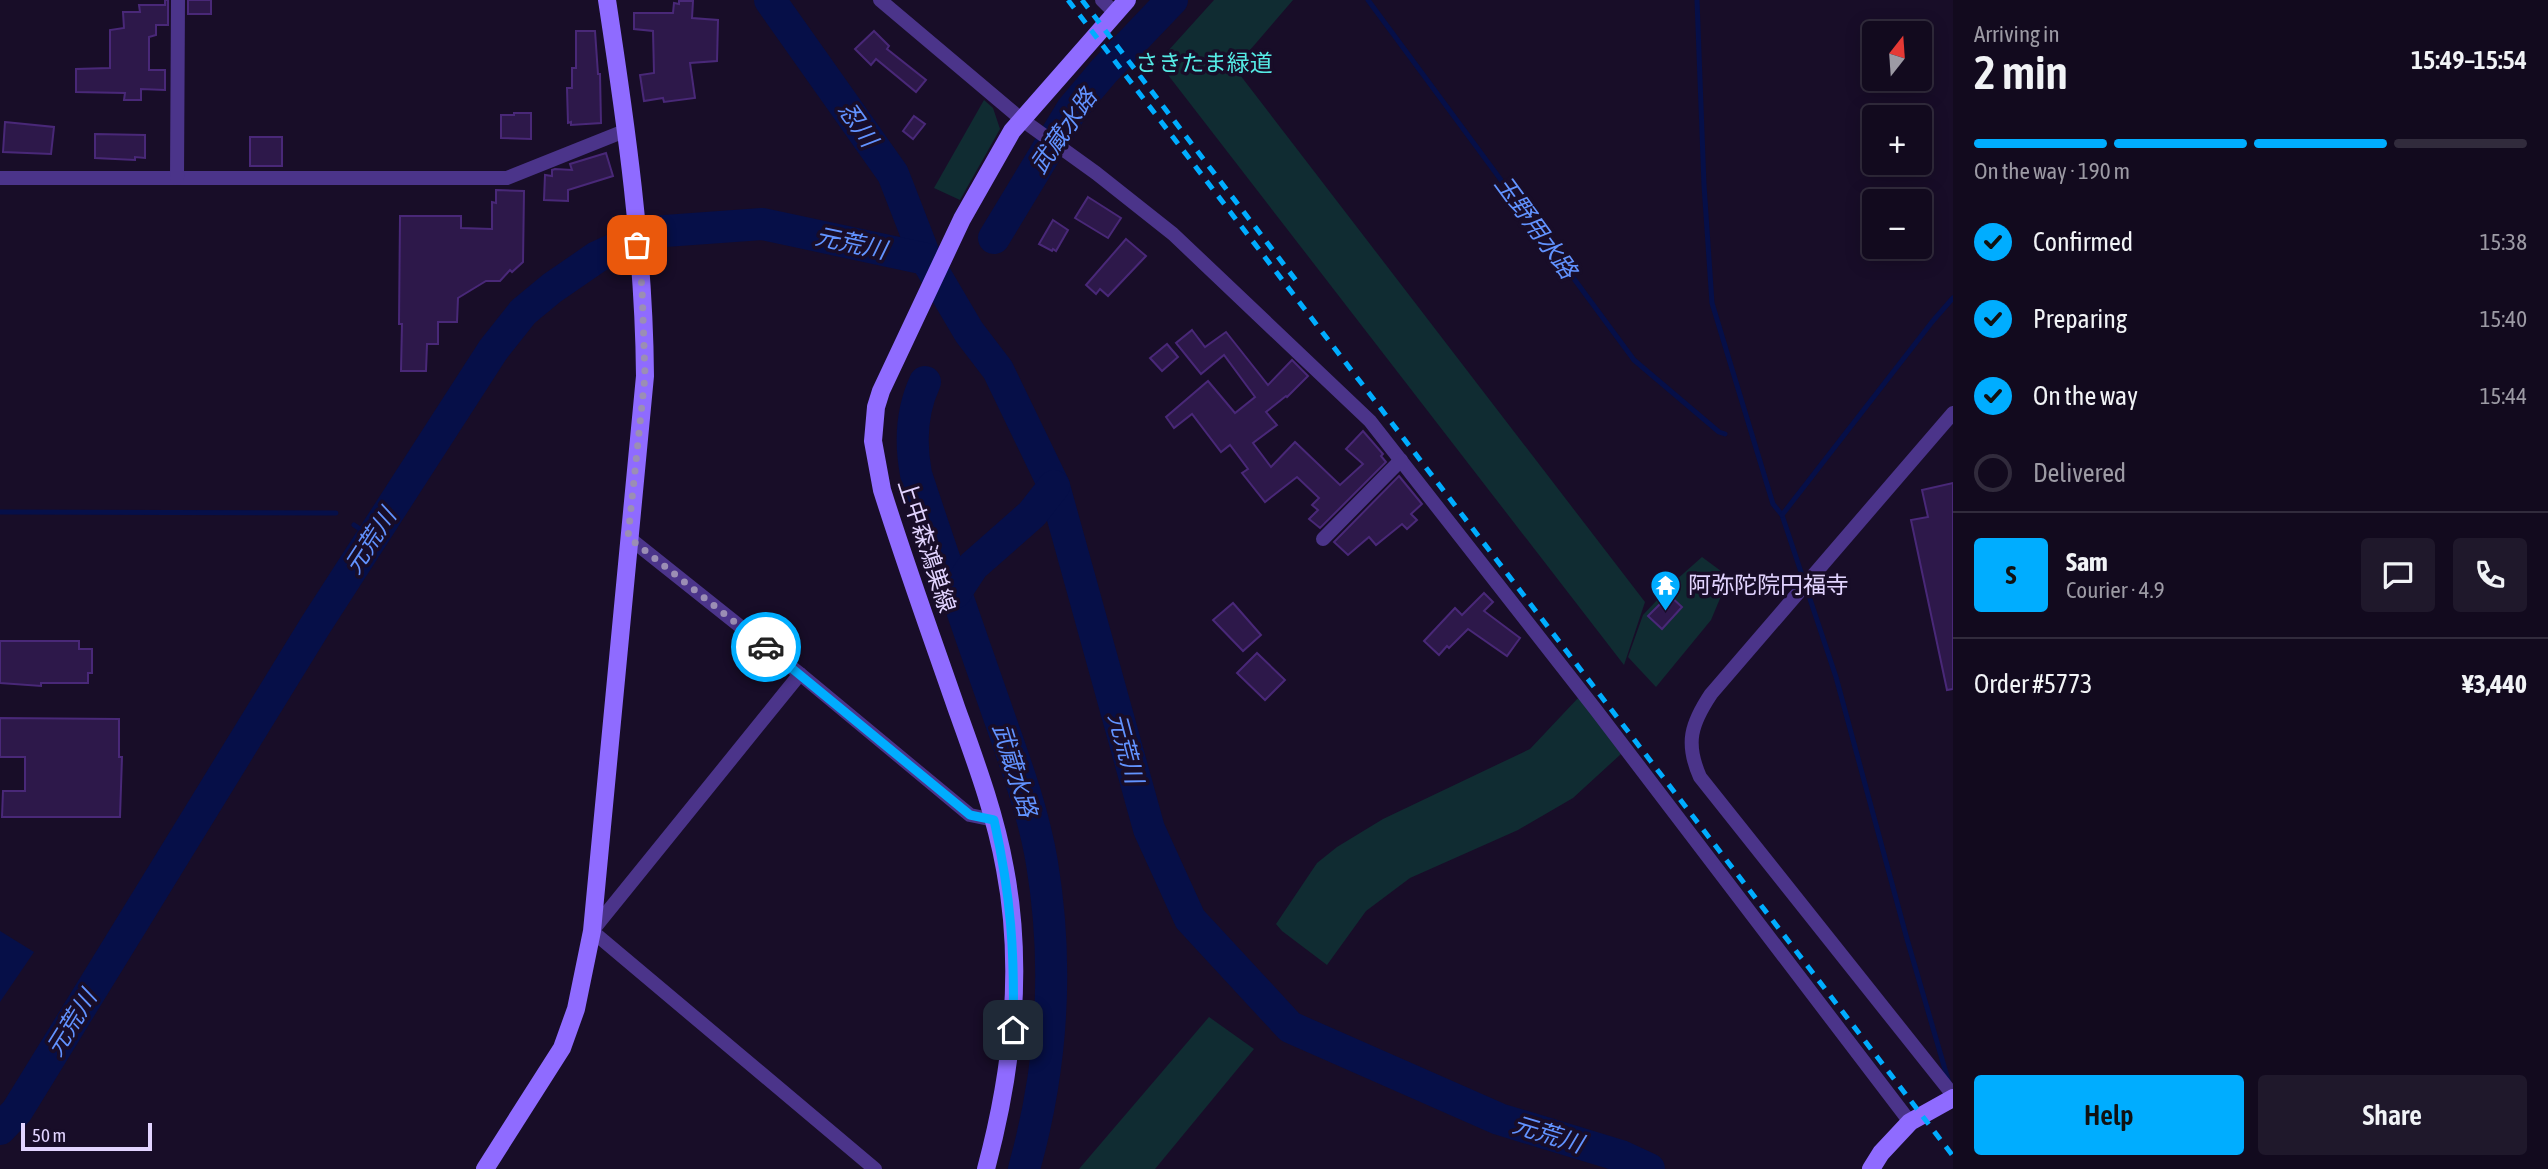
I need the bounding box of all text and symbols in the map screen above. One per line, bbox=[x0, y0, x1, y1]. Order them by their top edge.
north arrow bbox=[1862, 21, 1932, 91]
map controls bbox=[1862, 21, 1932, 259]
text: Arriving in bbox=[1974, 21, 2060, 47]
text: 15:49–15:54 bbox=[2411, 45, 2527, 75]
text: 2 min bbox=[1974, 46, 2068, 99]
park label: さきたま緑道 bbox=[1135, 50, 1273, 76]
water label: 武蔵水路 bbox=[1024, 82, 1103, 178]
water label: 忍川 bbox=[833, 97, 885, 154]
button: + bbox=[1862, 105, 1932, 175]
text: On the way · 190 m bbox=[1974, 158, 2130, 184]
water label: 玉野用水路 bbox=[1490, 171, 1583, 285]
button: − bbox=[1862, 189, 1932, 259]
pin bbox=[607, 215, 667, 275]
water label: 元荒川 bbox=[813, 222, 892, 264]
icon: check bbox=[1974, 223, 2012, 261]
icon: bag bbox=[618, 226, 656, 264]
text: Confirmed bbox=[2033, 227, 2133, 257]
text: 15:38 bbox=[2480, 229, 2527, 255]
icon: check bbox=[1974, 300, 2012, 338]
text: Preparing bbox=[2033, 304, 2127, 334]
text: 15:40 bbox=[2480, 306, 2527, 332]
icon: check bbox=[1974, 377, 2012, 415]
text: On the way bbox=[2033, 381, 2138, 411]
text: 15:44 bbox=[2480, 383, 2527, 409]
text: Delivered bbox=[2033, 458, 2126, 488]
street label: 上中森鴻巣線 bbox=[893, 476, 961, 616]
water label: 元荒川 bbox=[339, 501, 403, 579]
button: chat bbox=[2361, 538, 2435, 612]
button: phone bbox=[2453, 538, 2527, 612]
text: Sam bbox=[2066, 547, 2108, 577]
text: S bbox=[2006, 560, 2016, 590]
temple icon: 阿弥陀院円福寺 bbox=[1648, 568, 1682, 612]
place label: 阿弥陀院円福寺 bbox=[1688, 572, 1849, 598]
text: Courier · 4.9 bbox=[2066, 577, 2165, 603]
courier bbox=[731, 612, 801, 682]
icon: car bbox=[747, 628, 785, 666]
text: Order #5773 bbox=[1974, 669, 2093, 699]
text: ¥3,440 bbox=[2462, 669, 2527, 699]
water label: 元荒川 bbox=[1104, 710, 1149, 789]
water label: 武蔵水路 bbox=[988, 720, 1043, 822]
water label: 元荒川 bbox=[40, 983, 103, 1061]
pin bbox=[983, 1000, 1043, 1060]
icon: home bbox=[994, 1011, 1032, 1049]
button: Help bbox=[1974, 1075, 2244, 1155]
button: Share bbox=[2258, 1075, 2527, 1155]
water label: 元荒川 bbox=[1510, 1111, 1589, 1158]
scale bar bbox=[21, 1120, 152, 1152]
text: 50 m bbox=[32, 1124, 66, 1146]

